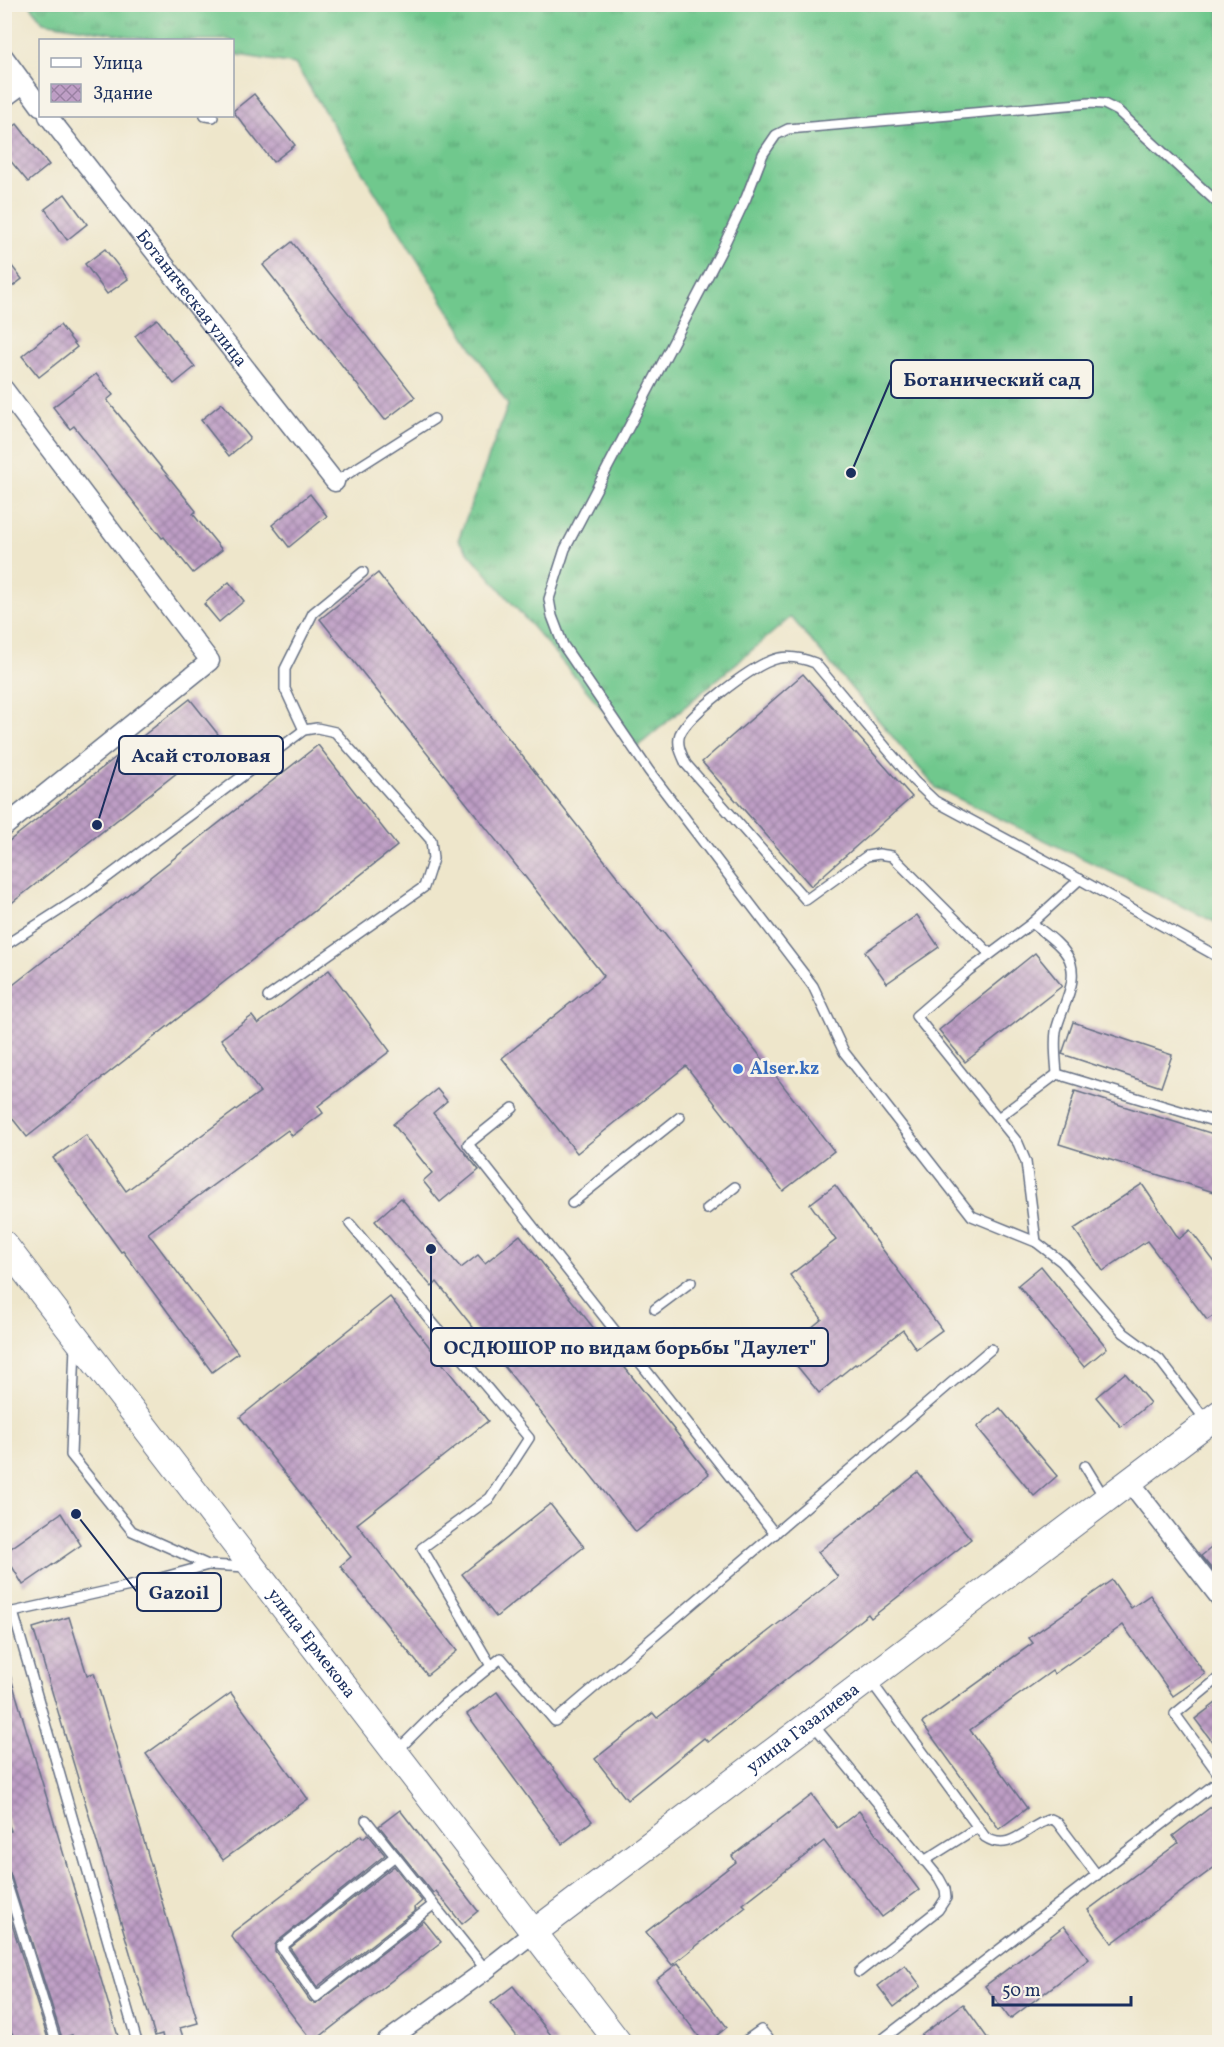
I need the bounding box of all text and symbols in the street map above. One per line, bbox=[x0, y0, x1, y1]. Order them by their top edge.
legend bbox=[39, 39, 234, 117]
text: Улица bbox=[93, 52, 143, 77]
text: Здание bbox=[93, 82, 153, 107]
street label: Ботаническая улица bbox=[129, 225, 253, 372]
callout: Ботанический сад bbox=[891, 360, 1093, 398]
text: Ботанический сад bbox=[903, 367, 1081, 395]
callout: Асай столовая bbox=[119, 736, 283, 774]
text: Асай столовая bbox=[131, 743, 271, 771]
place label: Alser.kz bbox=[750, 1057, 819, 1082]
marker: Alser.kz bbox=[731, 1062, 745, 1076]
callout: ОСДЮШОР по видам борьбы "Даулет" bbox=[431, 1328, 828, 1366]
text: ОСДЮШОР по видам борьбы "Даулет" bbox=[443, 1335, 817, 1363]
callout: Gazoil bbox=[137, 1573, 221, 1611]
text: Gazoil bbox=[149, 1580, 209, 1608]
street label: улица Ермекова bbox=[261, 1583, 362, 1704]
street label: улица Газалиева bbox=[742, 1677, 865, 1779]
scale bar bbox=[993, 1969, 1131, 2007]
text: 50 m bbox=[1002, 1979, 1041, 2004]

